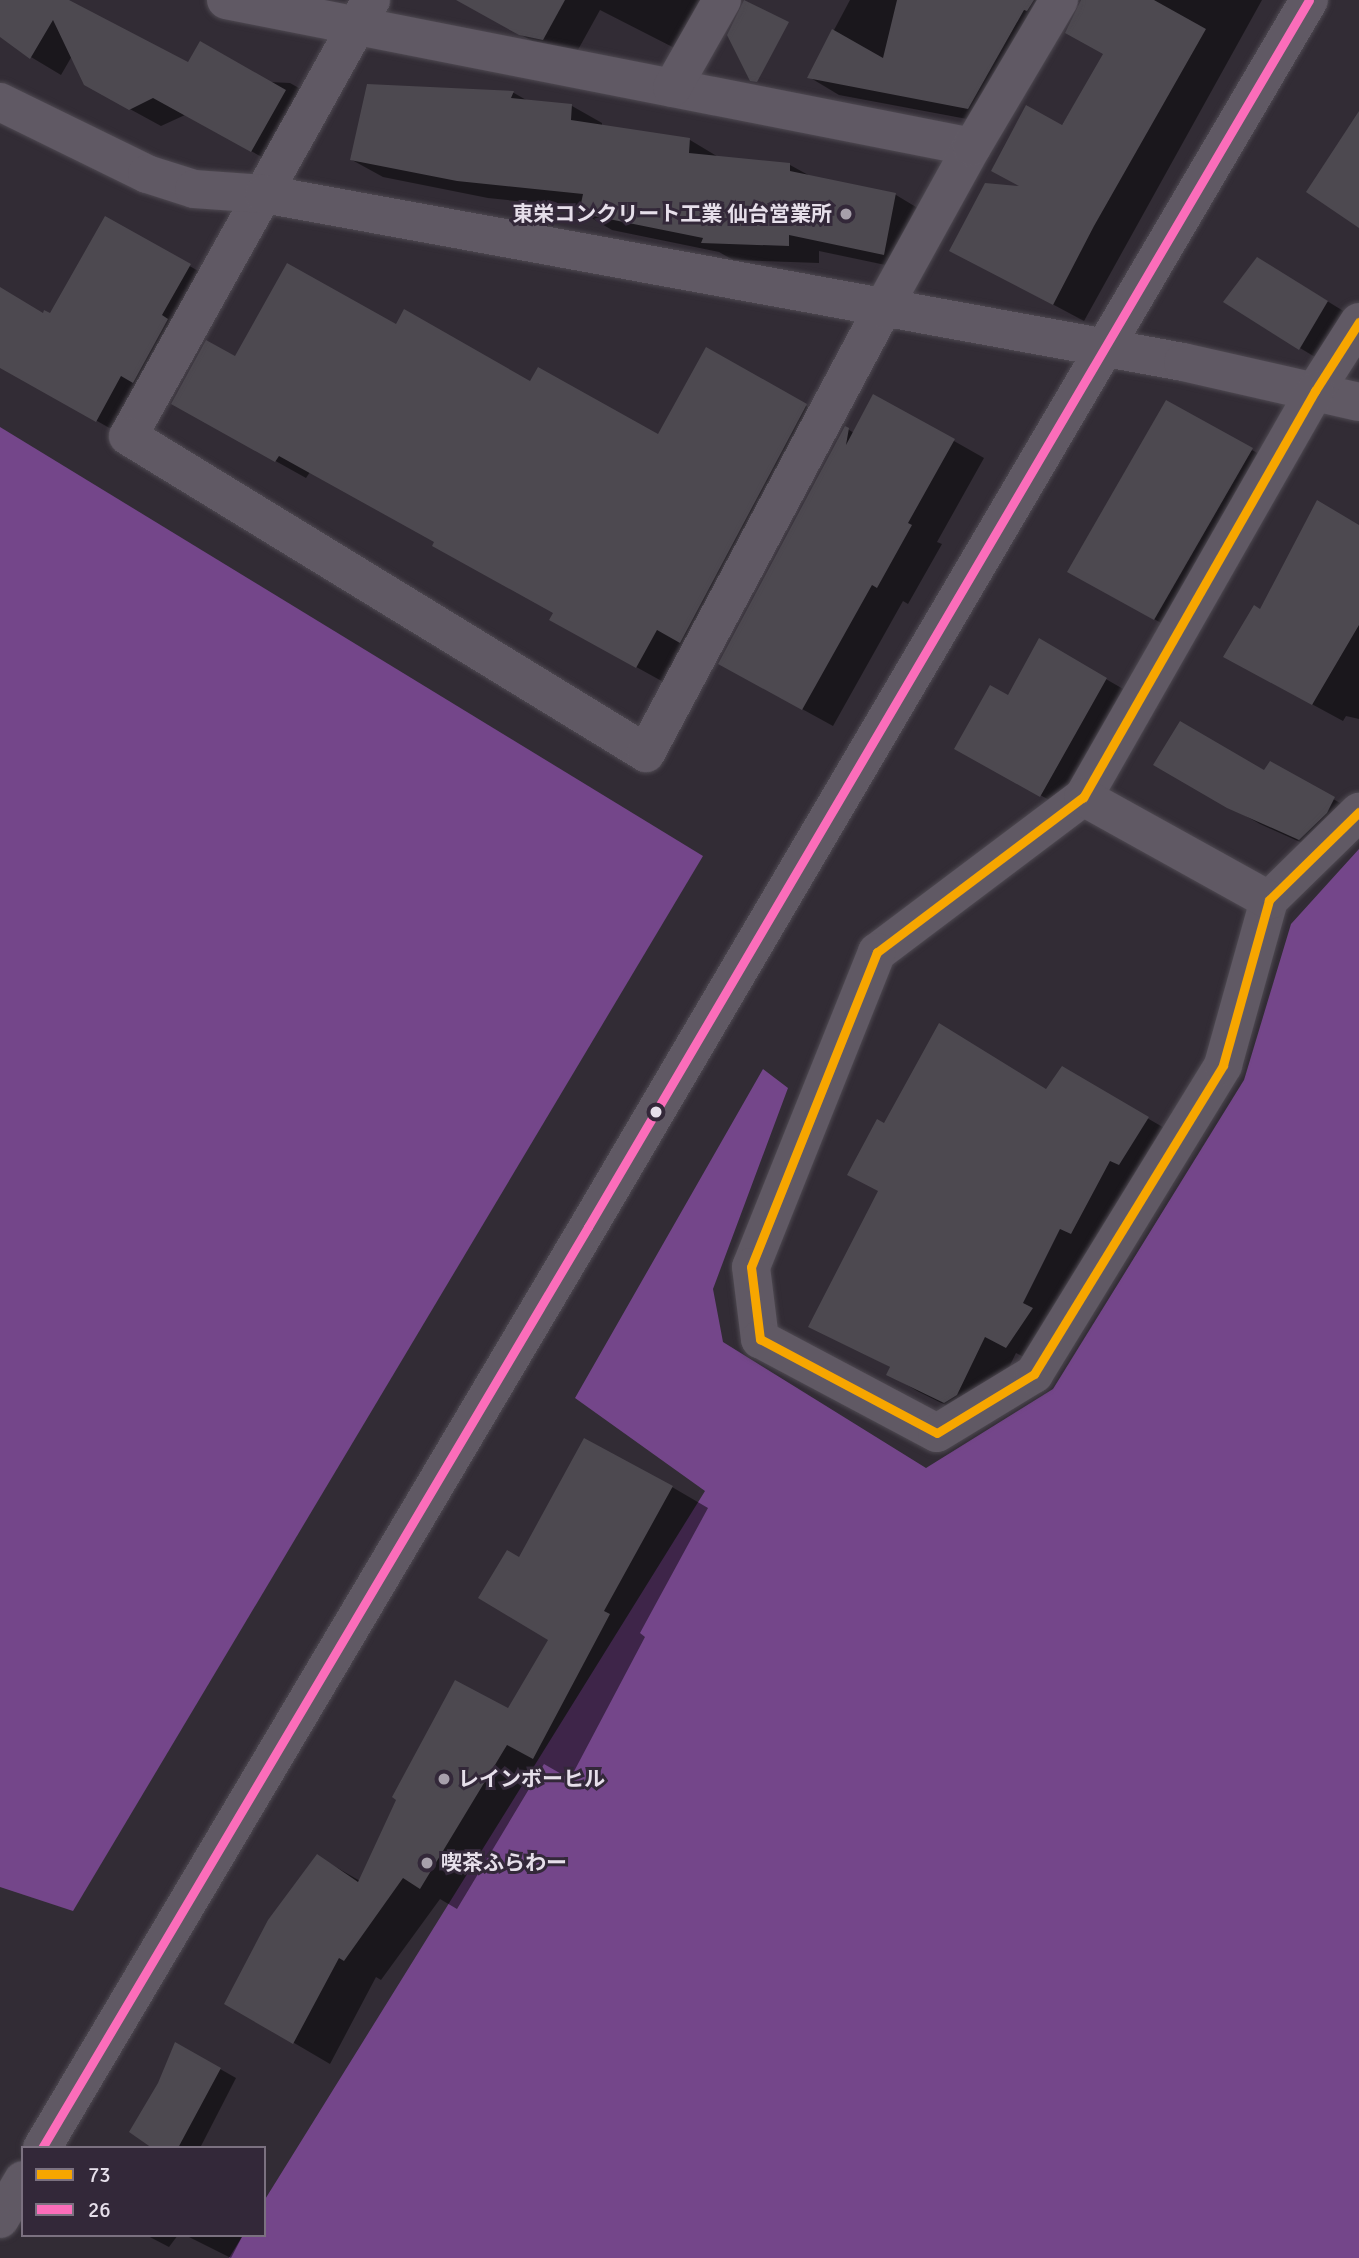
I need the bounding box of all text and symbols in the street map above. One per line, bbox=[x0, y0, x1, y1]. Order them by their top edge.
place label: 東栄コンクリート工業 仙台営業所 bbox=[512, 201, 832, 227]
marker: 東栄コンクリート工業 仙台営業所 bbox=[838, 206, 854, 222]
unlabelled marker bbox=[649, 1105, 663, 1119]
place label: レインボーヒル bbox=[458, 1766, 605, 1792]
marker: レインボーヒル bbox=[436, 1771, 452, 1787]
place label: 喫茶ふらわー bbox=[441, 1850, 567, 1876]
marker: 喫茶ふらわー bbox=[419, 1855, 435, 1871]
legend bbox=[21, 2146, 266, 2237]
text: 73 bbox=[88, 2162, 111, 2188]
text: 26 bbox=[88, 2197, 111, 2223]

